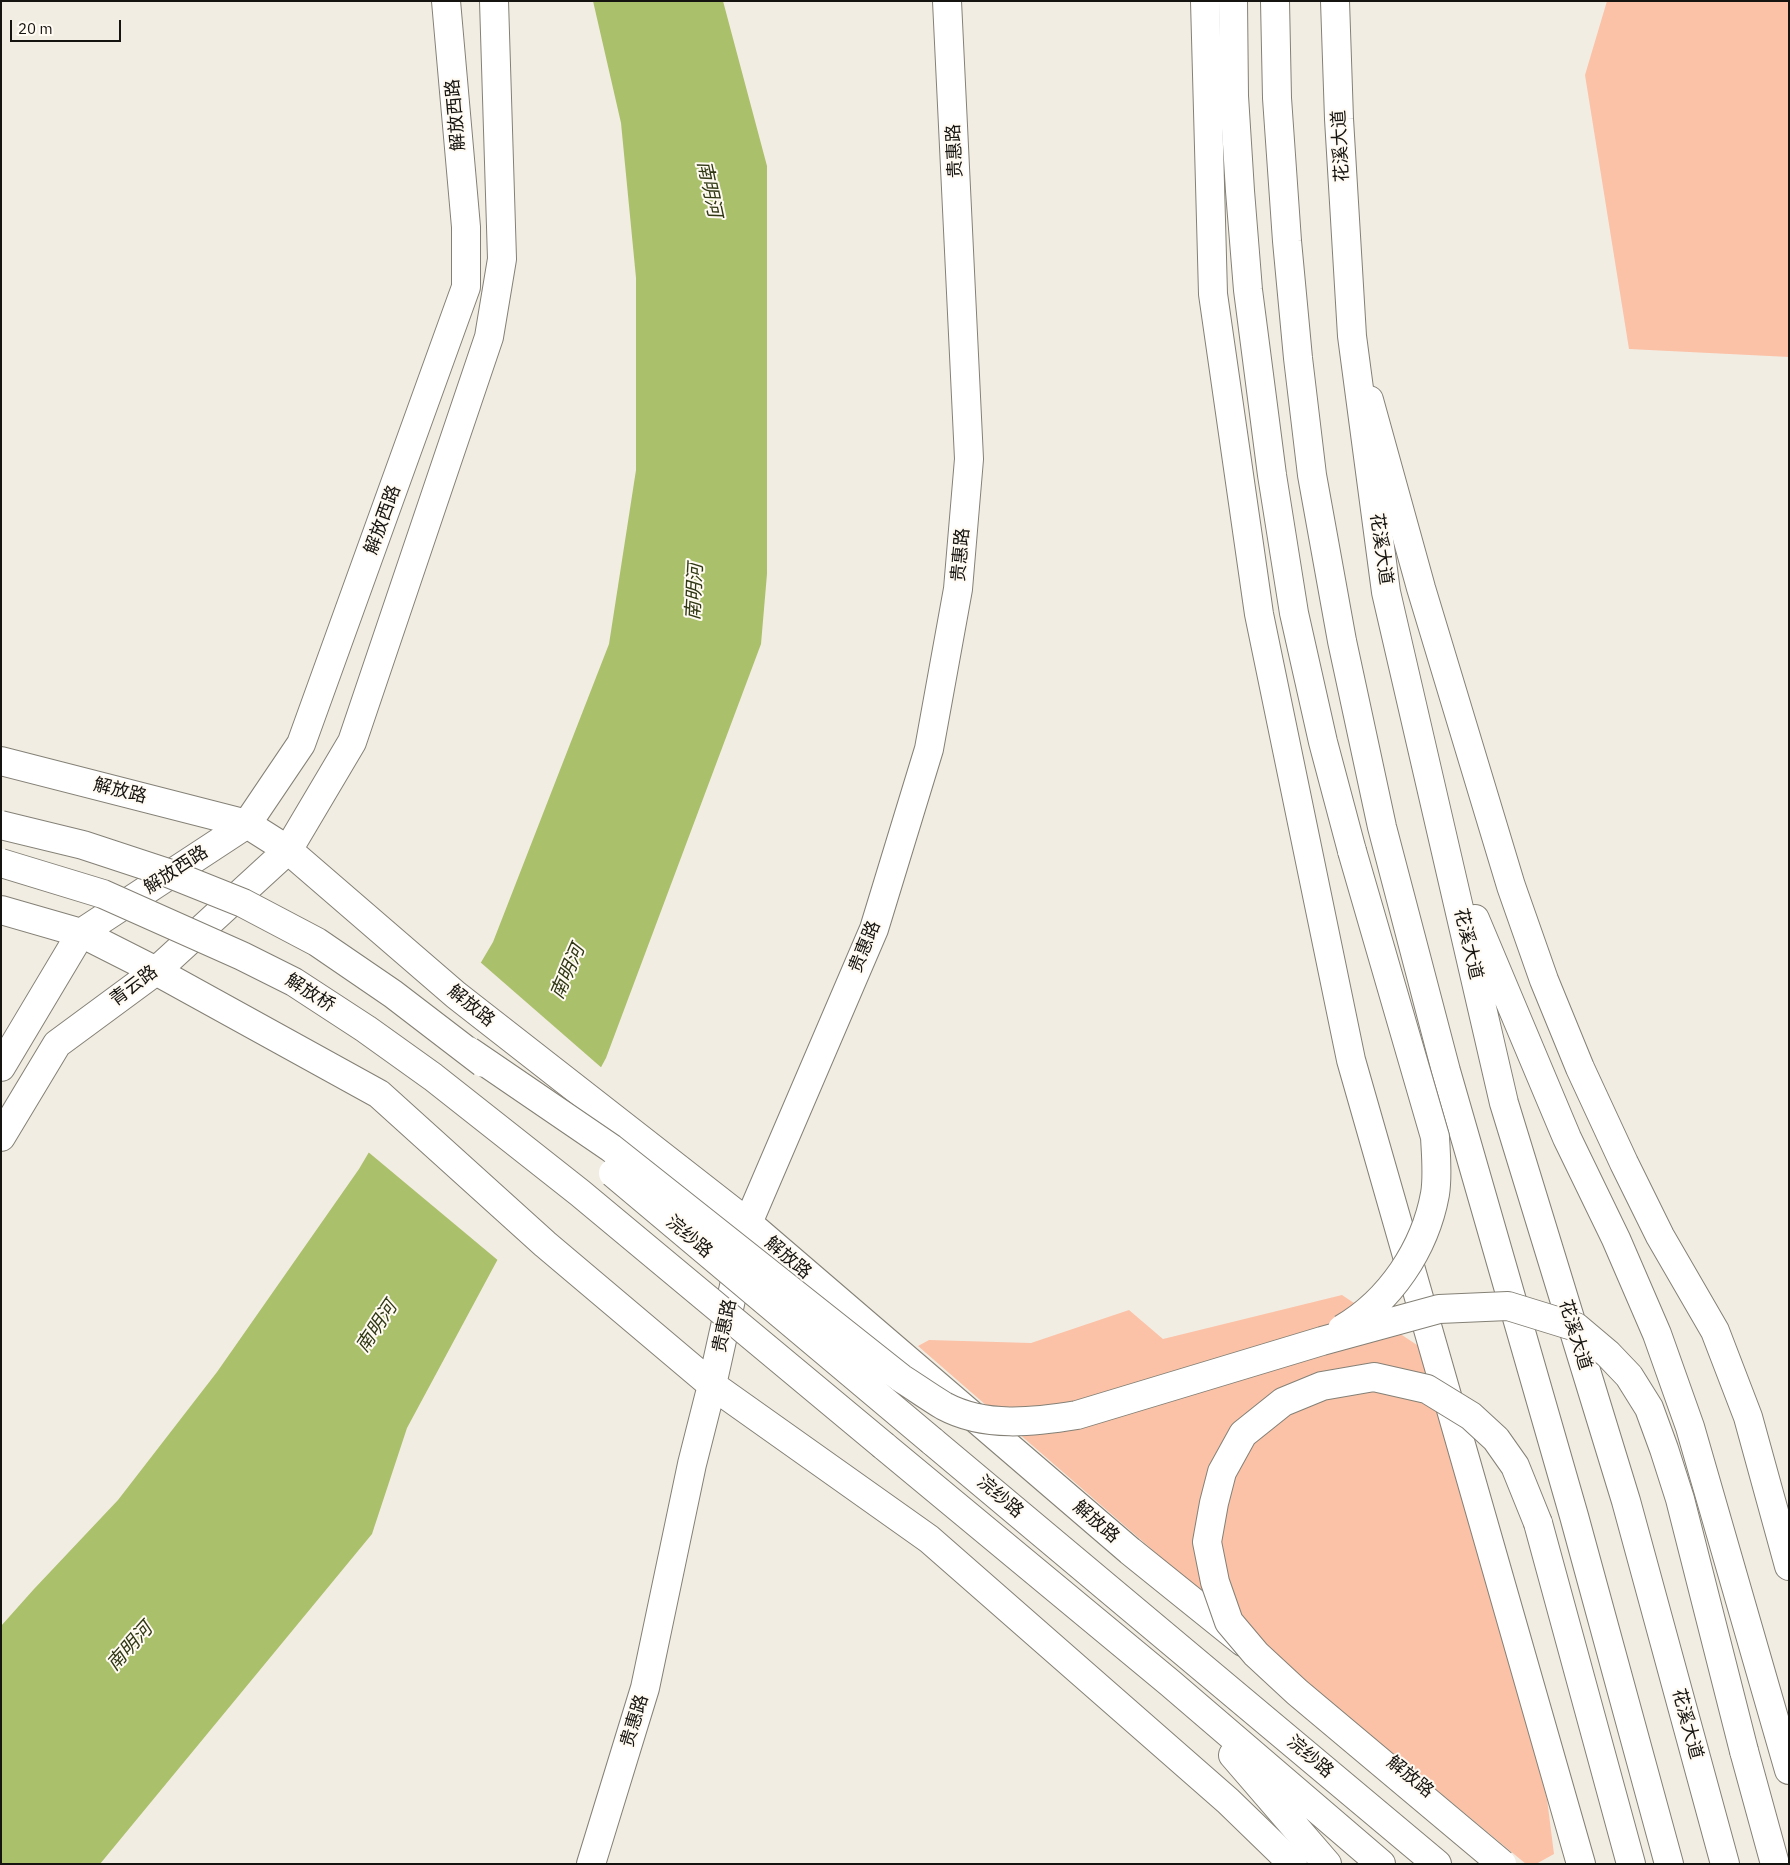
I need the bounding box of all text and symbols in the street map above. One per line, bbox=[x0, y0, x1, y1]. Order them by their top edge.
scale bar bbox=[12, 10, 124, 42]
text: 20 m bbox=[18, 19, 53, 38]
street label: 解放西路 bbox=[442, 78, 470, 152]
street label: 花溪大道 bbox=[1328, 109, 1354, 183]
street label: 贵惠路 bbox=[943, 123, 967, 179]
water label: 南明河 bbox=[692, 159, 726, 219]
street label: 解放西路 bbox=[361, 482, 405, 558]
street label: 花溪大道 bbox=[1365, 512, 1397, 586]
street label: 贵惠路 bbox=[948, 527, 974, 583]
water label: 南明河 bbox=[682, 563, 708, 621]
street label: 解放路 bbox=[91, 774, 149, 808]
street label: 解放西路 bbox=[140, 841, 212, 899]
street label: 花溪大道 bbox=[1449, 906, 1487, 982]
street label: 贵惠路 bbox=[845, 918, 885, 976]
water label: 南明河 bbox=[546, 941, 590, 1003]
street label: 青云路 bbox=[106, 961, 162, 1011]
street label: 解放桥 bbox=[281, 970, 339, 1016]
street label: 解放路 bbox=[443, 981, 499, 1031]
street label: 浣纱路 bbox=[661, 1211, 717, 1263]
street label: 解放路 bbox=[760, 1232, 816, 1284]
water label: 南明河 bbox=[352, 1297, 402, 1357]
street label: 贵惠路 bbox=[709, 1297, 741, 1355]
street label: 花溪大道 bbox=[1554, 1297, 1596, 1373]
street label: 浣纱路 bbox=[972, 1471, 1028, 1523]
street label: 解放路 bbox=[1069, 1496, 1123, 1548]
water label: 南明河 bbox=[102, 1618, 158, 1676]
street label: 花溪大道 bbox=[1667, 1686, 1707, 1762]
street label: 贵惠路 bbox=[617, 1692, 653, 1750]
street label: 浣纱路 bbox=[1282, 1731, 1338, 1783]
street label: 解放路 bbox=[1382, 1752, 1438, 1802]

